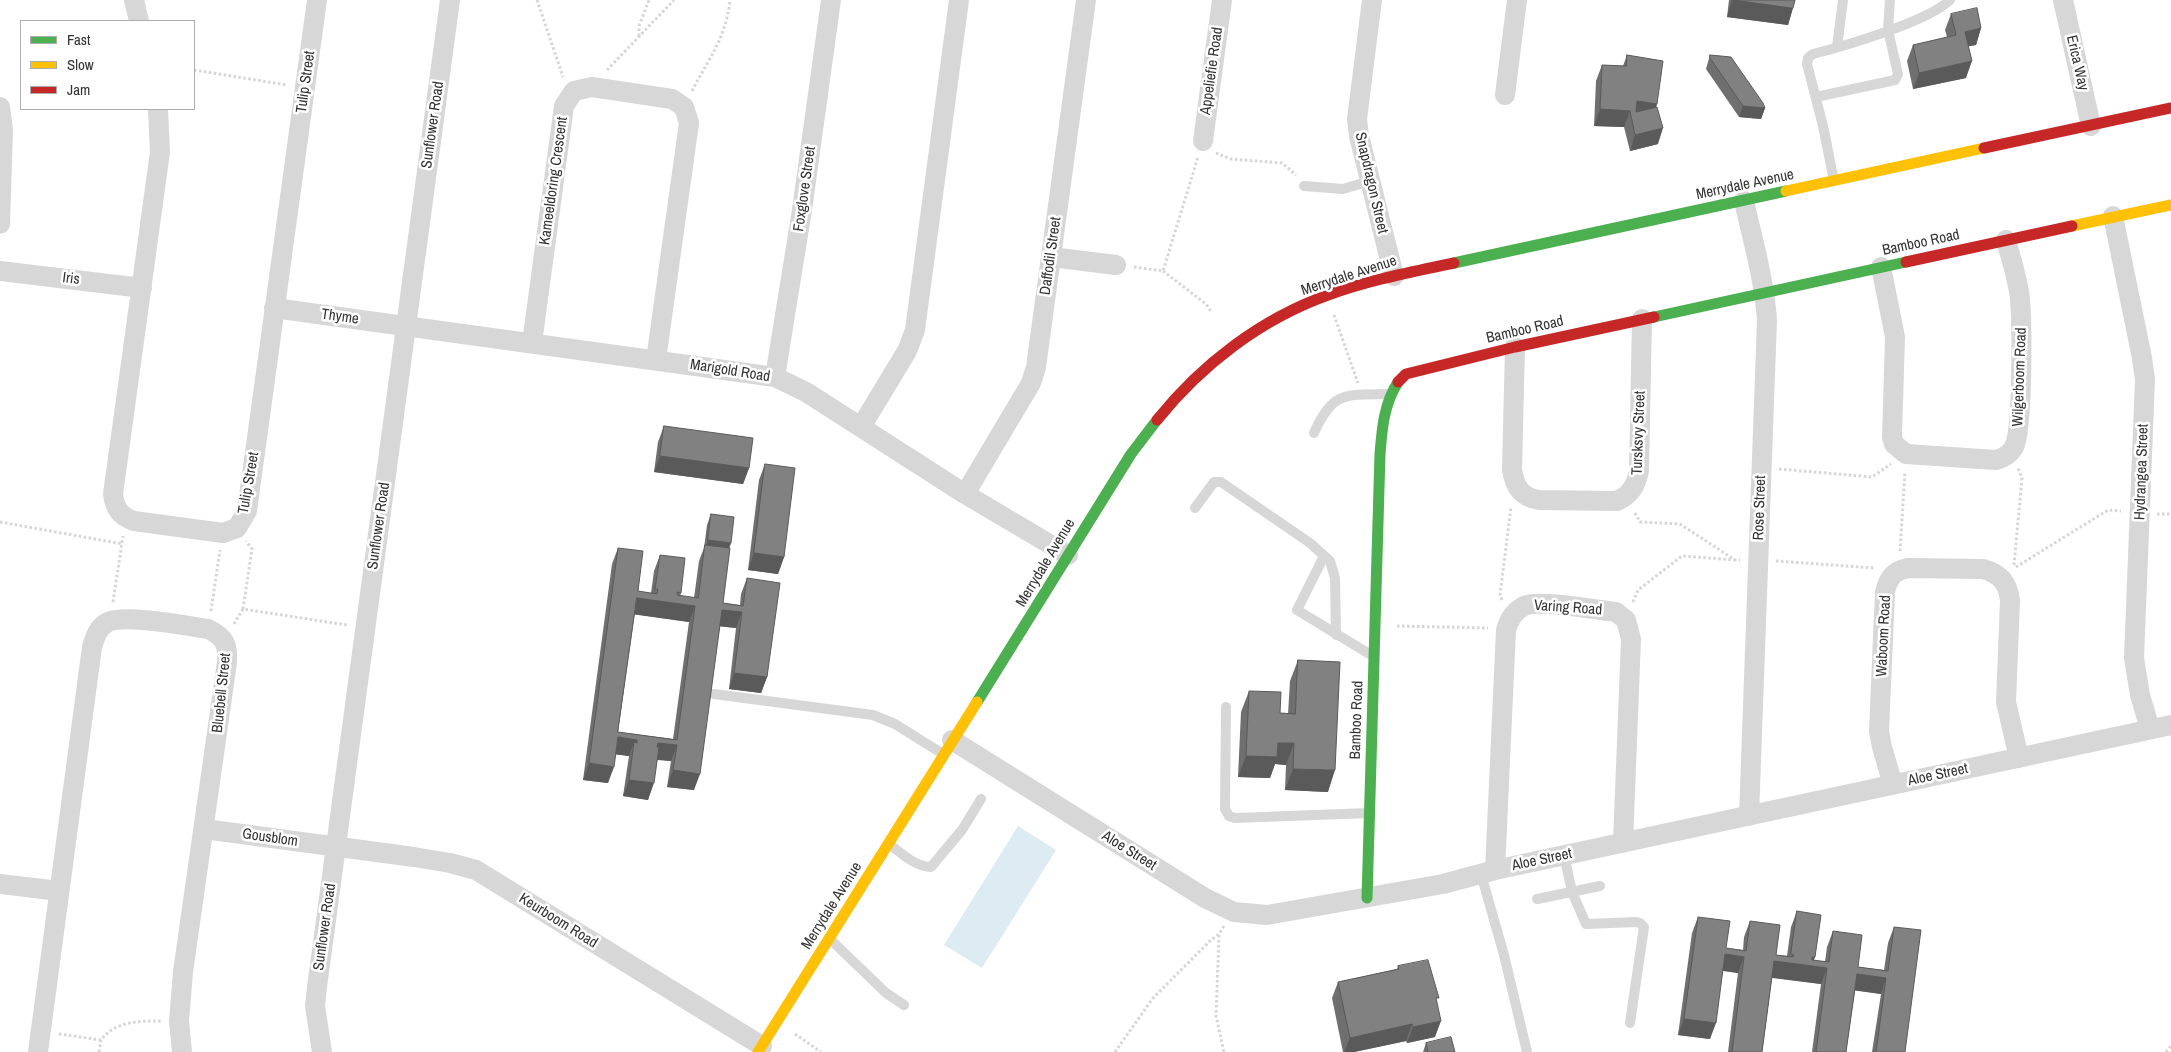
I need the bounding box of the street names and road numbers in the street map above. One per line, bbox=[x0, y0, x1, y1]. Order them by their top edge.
street label: Appeliefie Road bbox=[1197, 26, 1227, 116]
street label: Erica Way bbox=[2062, 34, 2092, 92]
street label: Tulip Street bbox=[293, 50, 319, 114]
street label: Sunflower Road bbox=[418, 80, 448, 170]
street label: Kameeldoring Crescent bbox=[536, 116, 572, 246]
street label: Snapdragon Street bbox=[1351, 131, 1391, 235]
street label: Foxglove Street bbox=[790, 145, 820, 233]
street label: Merrydale Avenue bbox=[1694, 166, 1796, 204]
street label: Daffodil Street bbox=[1037, 216, 1065, 296]
street label: Bamboo Road bbox=[1881, 226, 1961, 260]
street label: Merrydale Avenue bbox=[1299, 252, 1399, 300]
street label: Iris bbox=[61, 269, 81, 289]
street label: Thyme bbox=[320, 305, 360, 329]
street label: Bamboo Road bbox=[1485, 312, 1565, 348]
street label: Wilgerboom Road bbox=[2009, 327, 2031, 427]
street label: Marigold Road bbox=[689, 356, 771, 386]
street label: Tursksvy Street bbox=[1629, 391, 1649, 475]
street label: Hydrangea Street bbox=[2131, 424, 2153, 520]
street label: Tulip Street bbox=[235, 451, 263, 515]
street label: Rose Street bbox=[1750, 475, 1770, 541]
street label: Sunflower Road bbox=[364, 481, 394, 571]
street label: Merrydale Avenue bbox=[1013, 516, 1079, 610]
street label: Waboom Road bbox=[1873, 595, 1895, 677]
street label: Varing Road bbox=[1533, 597, 1603, 619]
street label: Bluebell Street bbox=[209, 652, 235, 734]
street label: Bamboo Road bbox=[1347, 680, 1367, 760]
street label: Aloe Street bbox=[1906, 760, 1970, 790]
street label: Gousblom bbox=[241, 825, 299, 851]
street label: Aloe Street bbox=[1098, 827, 1160, 875]
street label: Aloe Street bbox=[1510, 845, 1574, 875]
street label: Merrydale Avenue bbox=[798, 859, 866, 953]
street label: Sunflower Road bbox=[310, 882, 340, 972]
street label: Keurboom Road bbox=[515, 890, 601, 952]

